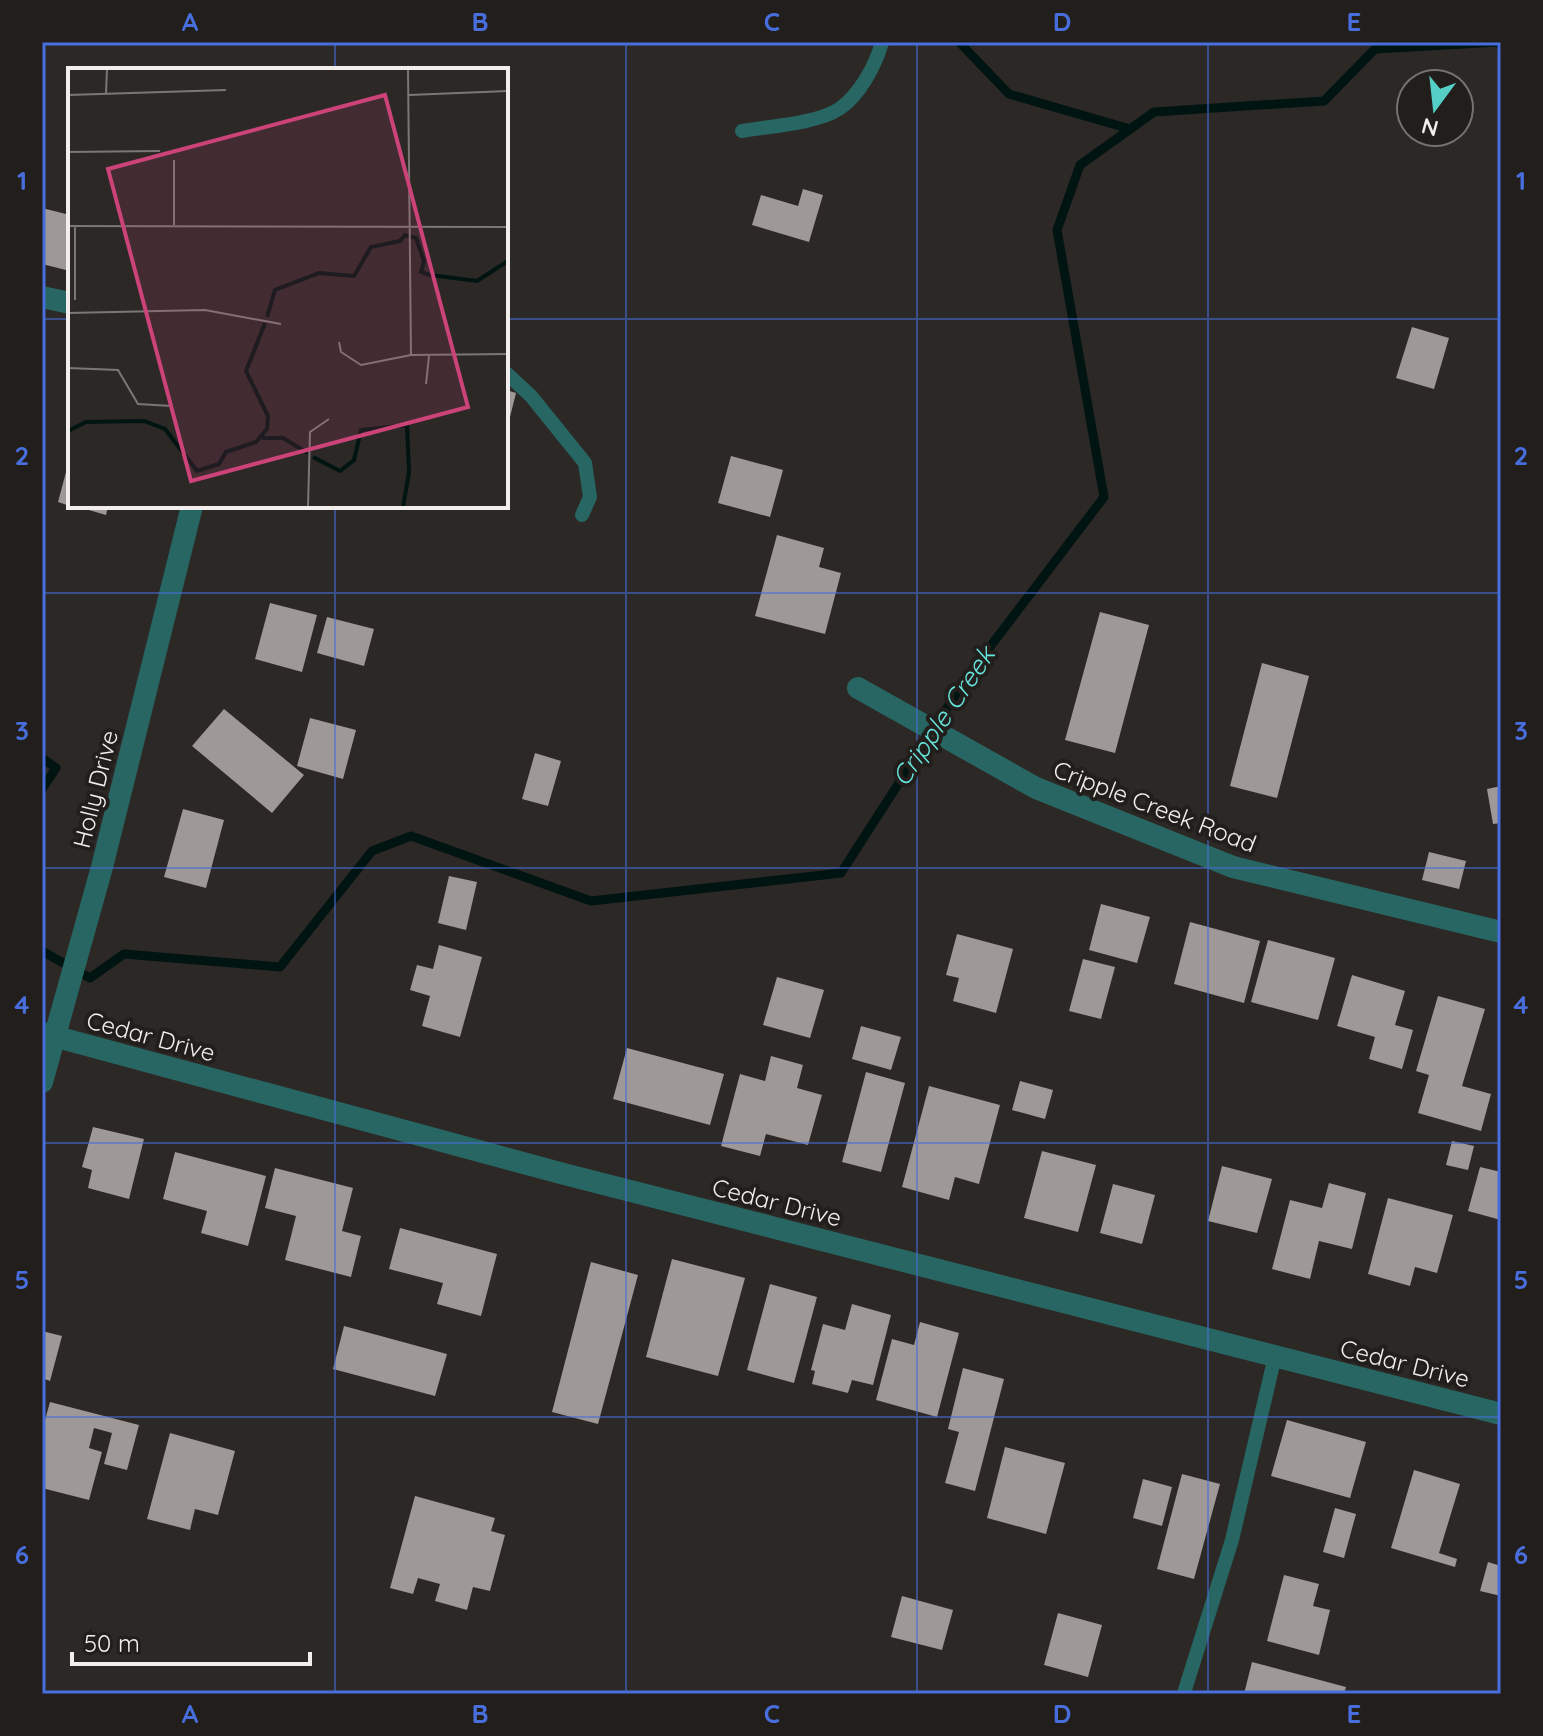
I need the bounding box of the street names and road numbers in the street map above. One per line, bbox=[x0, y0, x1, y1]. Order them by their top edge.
street label: Holly Drive bbox=[66, 727, 124, 851]
street label: Cripple Creek Road bbox=[1049, 753, 1261, 859]
street label: Cedar Drive bbox=[83, 1004, 219, 1068]
street label: Cedar Drive bbox=[709, 1171, 845, 1233]
street label: Cedar Drive bbox=[1337, 1332, 1473, 1394]

